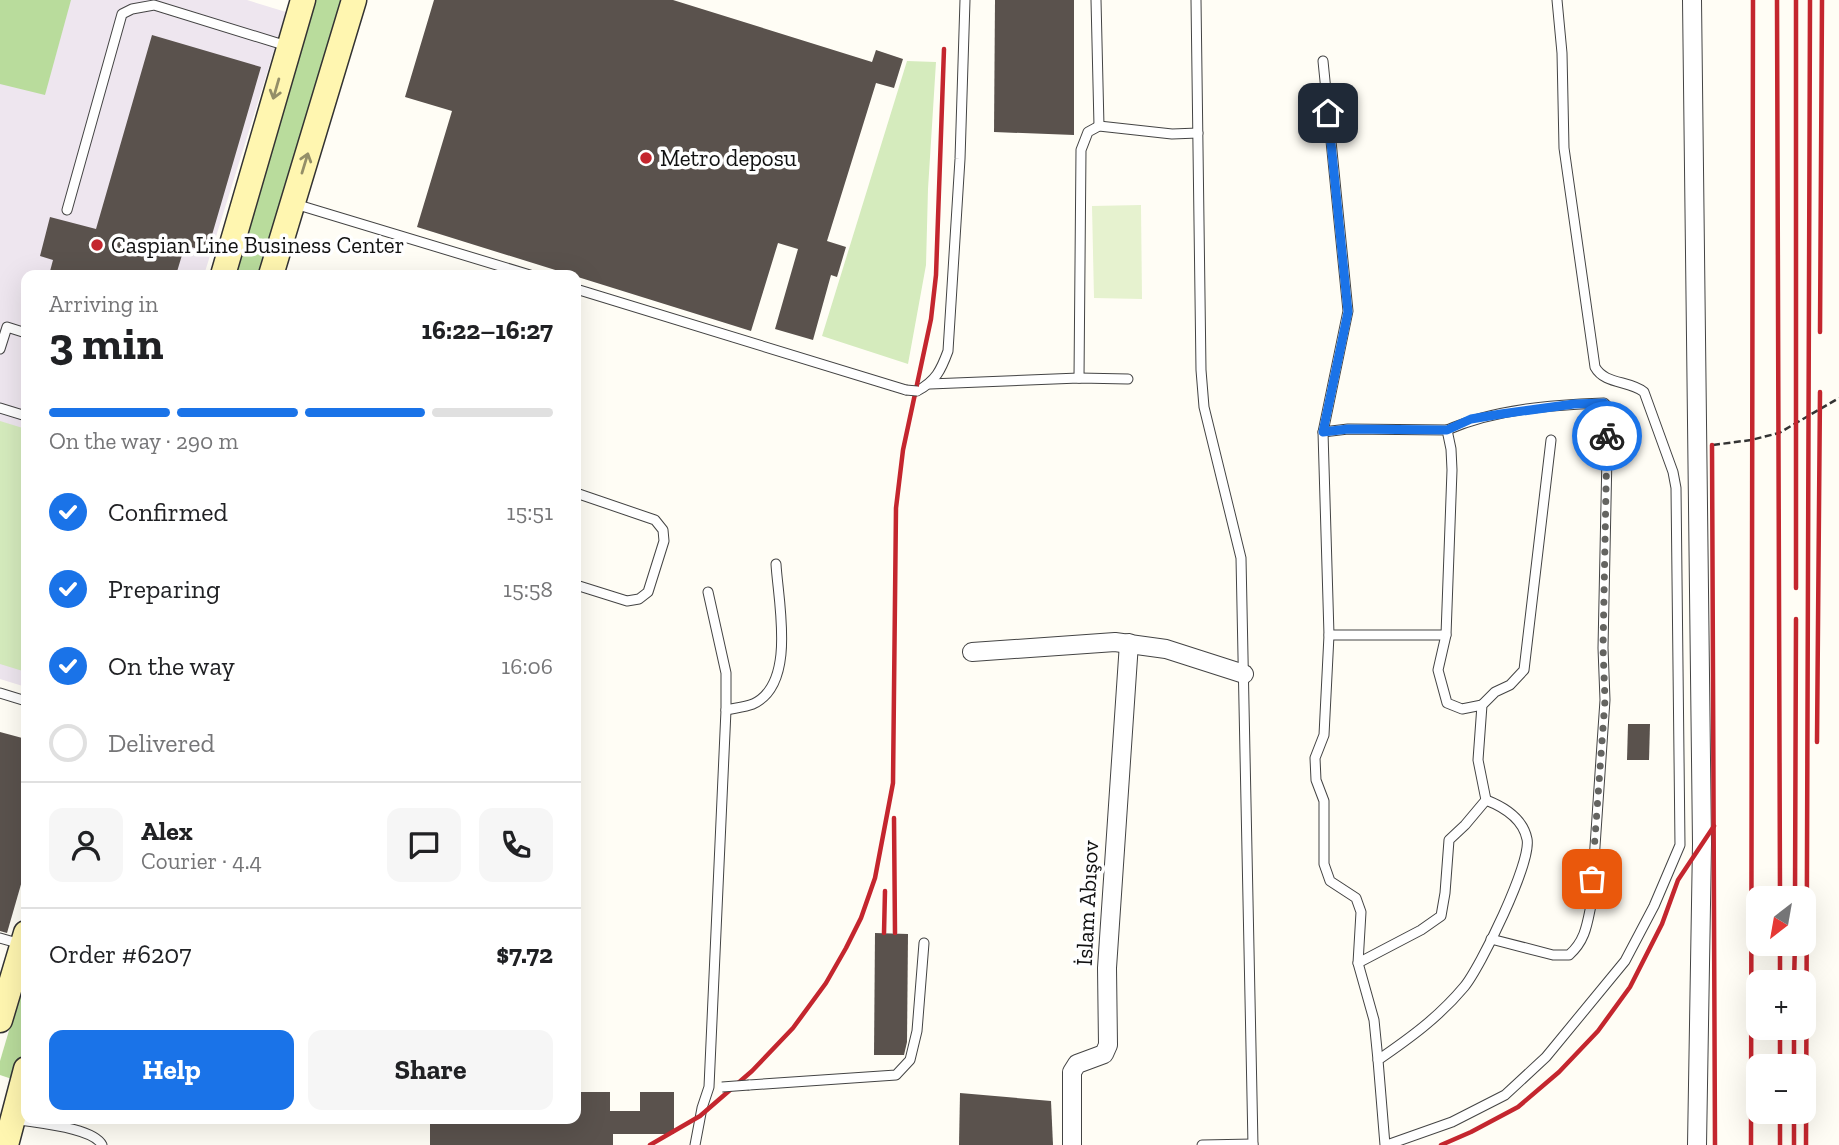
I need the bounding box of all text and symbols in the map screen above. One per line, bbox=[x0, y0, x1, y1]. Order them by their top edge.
one-way arrow bbox=[269, 78, 282, 100]
pin bbox=[1298, 83, 1358, 143]
icon: home bbox=[1309, 94, 1347, 132]
place label: Metro deposu bbox=[660, 144, 797, 172]
marker: Metro deposu bbox=[638, 150, 654, 166]
one-way arrow bbox=[300, 152, 313, 174]
place label: Caspian Line Business Center bbox=[111, 231, 404, 259]
marker: Caspian Line Business Center bbox=[89, 237, 105, 253]
text: Arriving in bbox=[49, 290, 158, 318]
text: 16:22–16:27 bbox=[421, 314, 553, 346]
text: 3 min bbox=[49, 316, 163, 371]
courier bbox=[1572, 401, 1642, 471]
icon: bike bbox=[1588, 417, 1626, 455]
text: On the way · 290 m bbox=[49, 427, 238, 455]
icon: check bbox=[49, 493, 87, 531]
text: Confirmed bbox=[108, 496, 228, 528]
text: 15:51 bbox=[507, 498, 553, 526]
icon: check bbox=[49, 570, 87, 608]
text: Preparing bbox=[108, 573, 220, 605]
text: 15:58 bbox=[503, 575, 553, 603]
icon: check bbox=[49, 647, 87, 685]
text: On the way bbox=[108, 650, 235, 682]
text: 16:06 bbox=[501, 652, 553, 680]
text: Delivered bbox=[108, 727, 215, 759]
button: person bbox=[49, 808, 123, 882]
button: chat bbox=[387, 808, 461, 882]
button: phone bbox=[479, 808, 553, 882]
text: Alex bbox=[141, 815, 193, 847]
street label: İslam Abışov bbox=[1070, 839, 1104, 967]
text: Courier · 4.4 bbox=[141, 847, 262, 875]
pin bbox=[1562, 849, 1622, 909]
icon: bag bbox=[1573, 860, 1611, 898]
north arrow bbox=[1746, 886, 1816, 956]
map controls bbox=[1746, 886, 1816, 1124]
text: Order #6207 bbox=[49, 938, 192, 970]
text: $7.72 bbox=[496, 938, 553, 970]
button: + bbox=[1746, 970, 1816, 1040]
button: Help bbox=[49, 1030, 294, 1110]
button: Share bbox=[308, 1030, 553, 1110]
button: − bbox=[1746, 1054, 1816, 1124]

